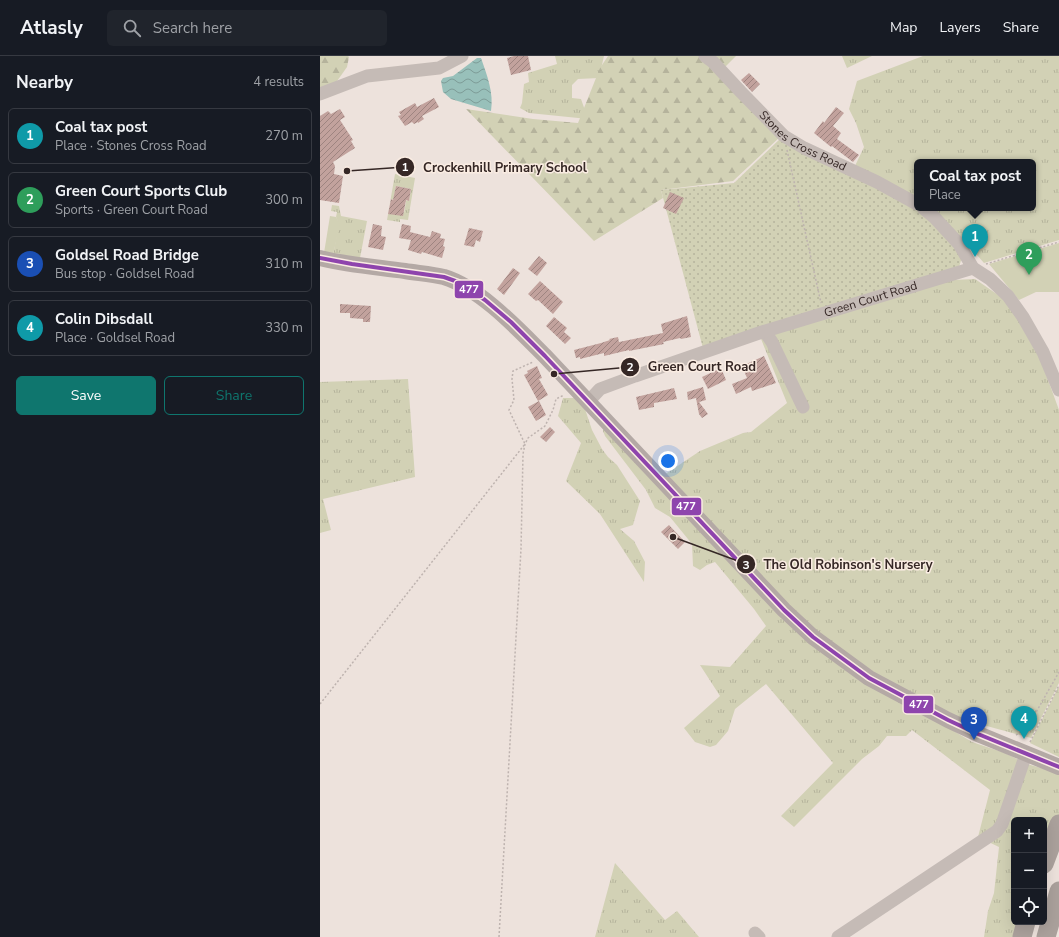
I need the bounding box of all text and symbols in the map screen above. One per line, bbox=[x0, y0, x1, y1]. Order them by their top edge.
search box bbox=[107, 10, 387, 46]
text: Atlasly bbox=[20, 15, 83, 41]
icon: search bbox=[121, 17, 143, 39]
text: Search here bbox=[153, 18, 232, 38]
text: Map bbox=[890, 18, 917, 37]
text: Layers bbox=[939, 18, 981, 37]
text: Share bbox=[1003, 18, 1039, 37]
text: Nearby bbox=[16, 71, 73, 94]
text: 4 results bbox=[253, 73, 304, 91]
street label: Stones Cross Road bbox=[756, 107, 849, 175]
text: Coal tax post bbox=[55, 117, 147, 137]
text: 1 bbox=[26, 127, 34, 145]
text: 270 m bbox=[265, 127, 303, 145]
text: Place · Stones Cross Road bbox=[55, 137, 207, 155]
callout: Crockenhill Primary School bbox=[395, 155, 595, 180]
text: 1 bbox=[401, 159, 409, 175]
text: Crockenhill Primary School bbox=[423, 159, 588, 177]
popup bbox=[914, 159, 1036, 211]
text: Coal tax post bbox=[929, 166, 1021, 186]
text: Green Court Sports Club bbox=[55, 181, 227, 201]
text: Place bbox=[929, 186, 961, 204]
text: 2 bbox=[26, 191, 34, 209]
text: 300 m bbox=[265, 191, 303, 209]
text: Sports · Green Court Road bbox=[55, 201, 208, 219]
pin: 1 bbox=[962, 224, 988, 257]
pin: 2 bbox=[1016, 242, 1042, 275]
text: Goldsel Road Bridge bbox=[55, 245, 199, 265]
text: 3 bbox=[26, 255, 34, 273]
text: 310 m bbox=[265, 255, 303, 273]
text: Bus stop · Goldsel Road bbox=[55, 265, 194, 283]
street label: Green Court Road bbox=[822, 277, 919, 321]
line badge: 477 bbox=[454, 280, 484, 299]
text: 477 bbox=[459, 282, 479, 297]
text: Colin Dibsdall bbox=[55, 309, 153, 329]
text: 4 bbox=[26, 319, 34, 337]
text: 330 m bbox=[265, 319, 303, 337]
text: Place · Goldsel Road bbox=[55, 329, 175, 347]
callout: Green Court Road bbox=[620, 354, 764, 379]
text: Green Court Road bbox=[648, 358, 756, 376]
text: 2 bbox=[626, 359, 634, 375]
button: Save bbox=[16, 376, 156, 415]
button: Share bbox=[164, 376, 304, 415]
your location bbox=[658, 451, 678, 471]
line badge: 477 bbox=[671, 497, 702, 516]
text: 477 bbox=[676, 499, 696, 514]
callout: The Old Robinson's Nursery bbox=[736, 552, 941, 577]
text: The Old Robinson's Nursery bbox=[763, 556, 933, 574]
text: 3 bbox=[742, 557, 750, 573]
line badge: 477 bbox=[903, 695, 934, 714]
text: 477 bbox=[909, 697, 929, 712]
pin: 4 bbox=[1011, 706, 1037, 739]
pin: 3 bbox=[961, 707, 987, 740]
map controls bbox=[1011, 817, 1047, 925]
button: + bbox=[1011, 817, 1047, 853]
button: − bbox=[1011, 853, 1047, 889]
button: locate bbox=[1011, 889, 1047, 925]

